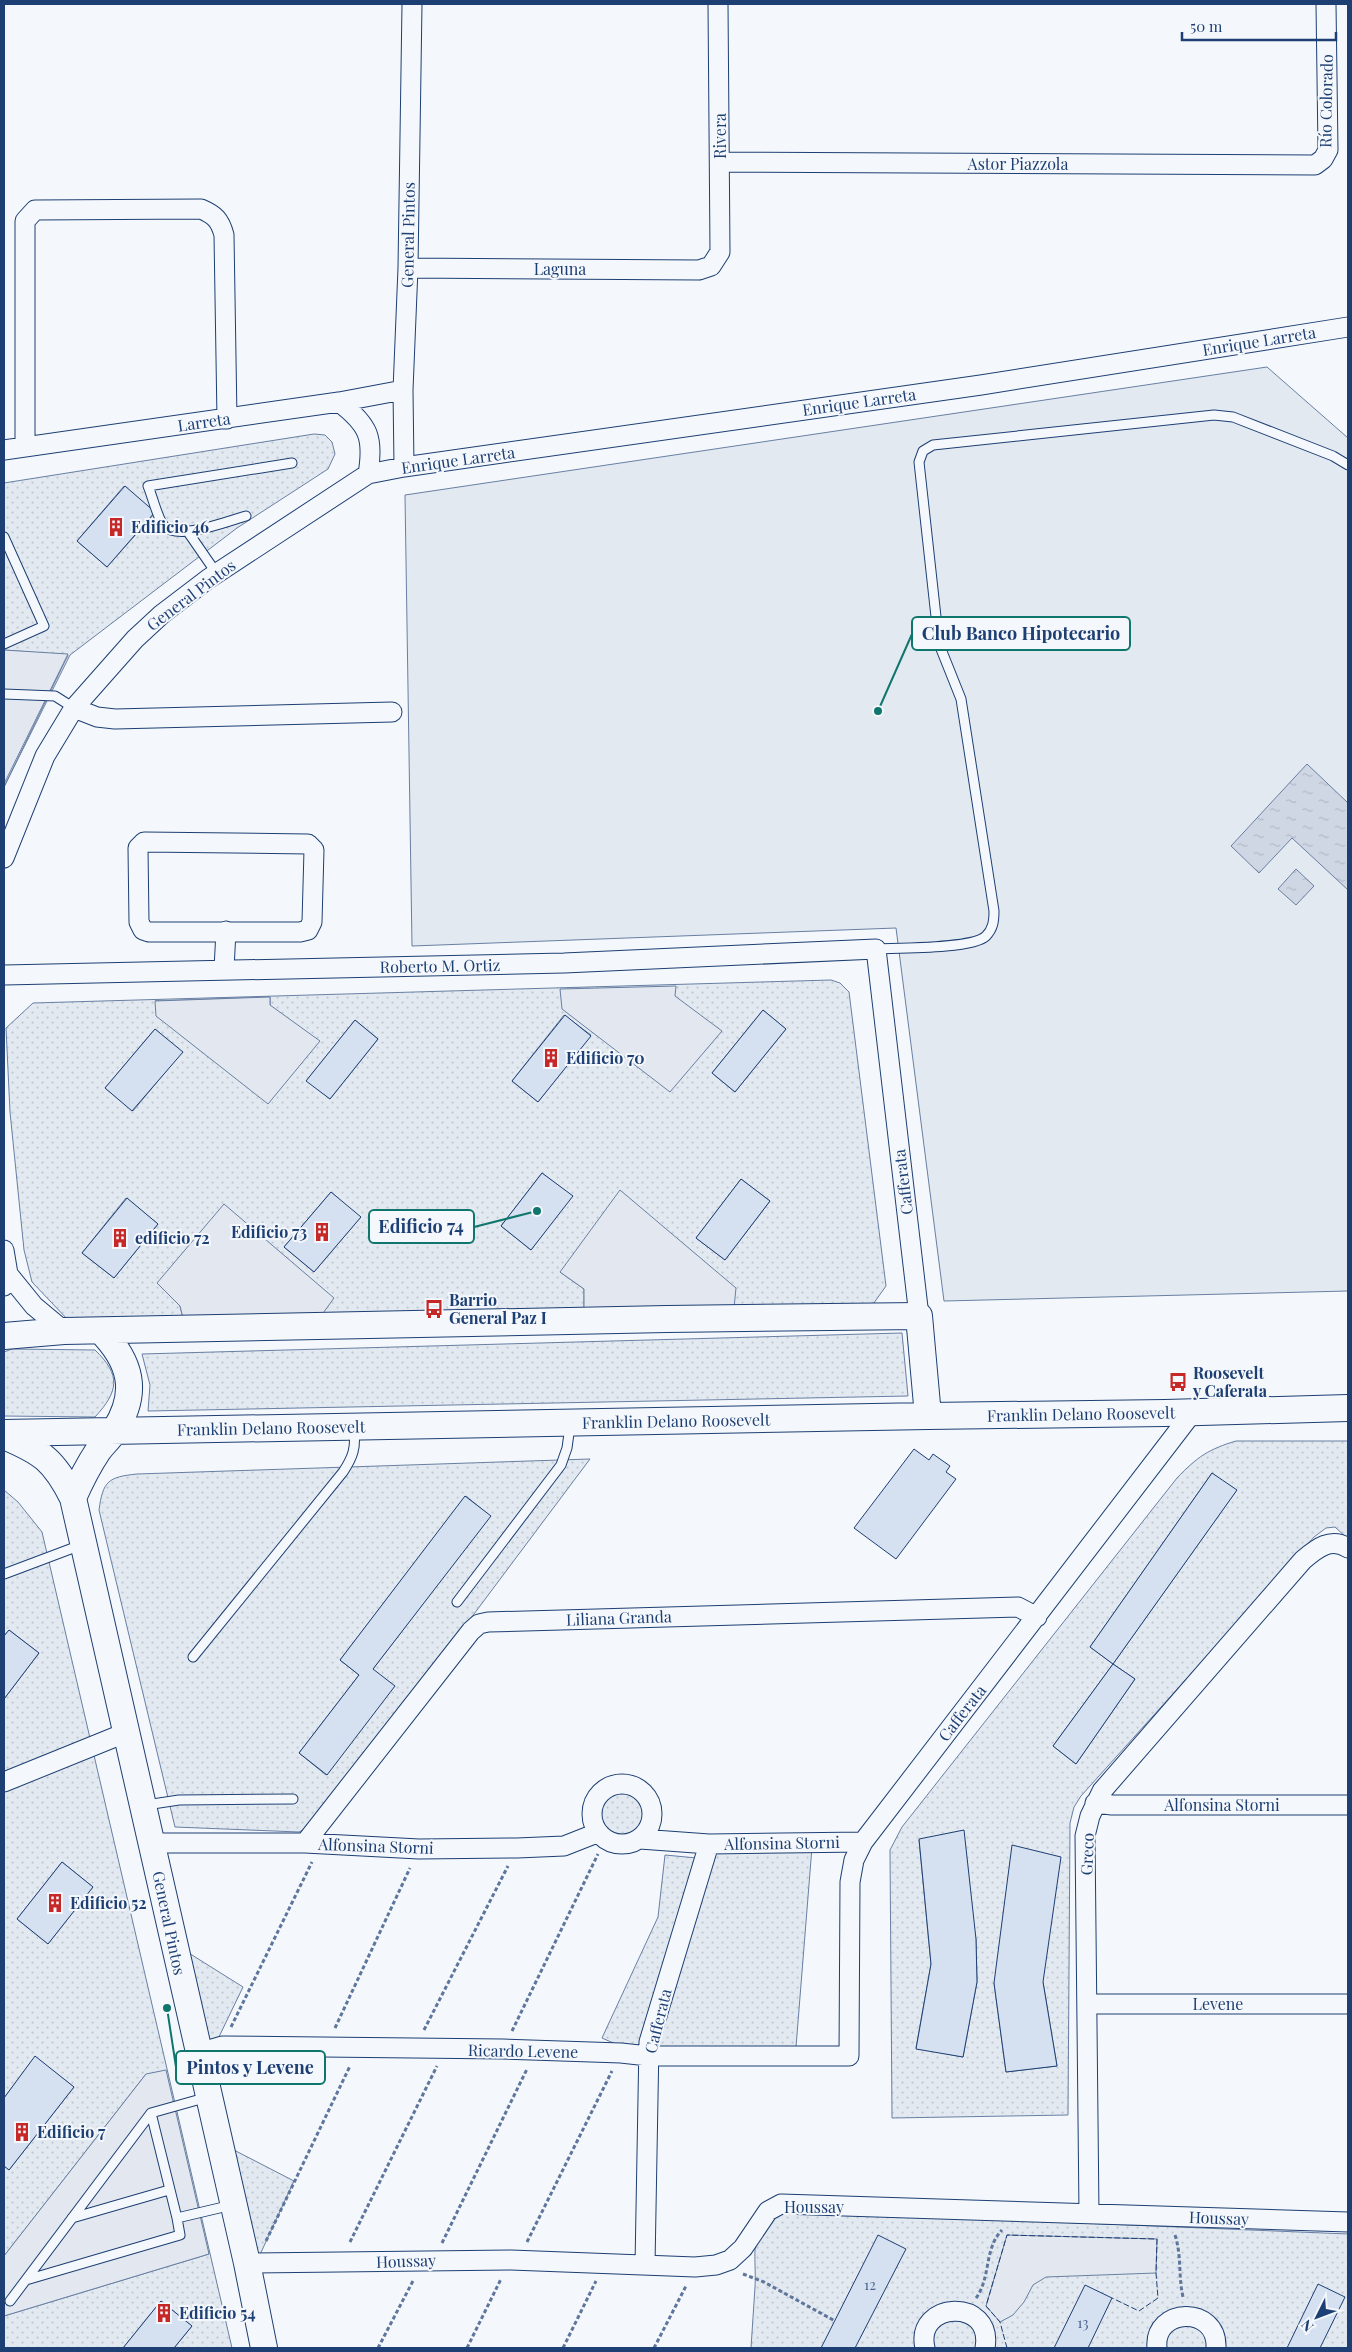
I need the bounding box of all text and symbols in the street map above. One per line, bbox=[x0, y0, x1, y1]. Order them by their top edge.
scale bar bbox=[1182, 10, 1336, 42]
text: 50 m bbox=[1190, 16, 1223, 36]
street label: Río Colorado bbox=[1314, 54, 1337, 148]
street label: Rivera bbox=[709, 113, 730, 159]
street label: Astor Piazzola bbox=[967, 153, 1068, 174]
street label: General Pintos bbox=[396, 182, 419, 288]
street label: Laguna bbox=[534, 258, 586, 279]
street label: Enrique Larreta bbox=[1201, 321, 1317, 360]
street label: Enrique Larreta bbox=[801, 383, 917, 420]
street label: Larreta bbox=[176, 407, 232, 436]
street label: Enrique Larreta bbox=[400, 441, 516, 478]
building icon: Edificio 46 bbox=[105, 516, 127, 538]
place label: Edificio 46 bbox=[131, 516, 209, 537]
street label: General Pintos bbox=[142, 554, 239, 635]
callout: Club Banco Hipotecario bbox=[912, 617, 1130, 650]
text: Club Banco Hipotecario bbox=[922, 621, 1120, 645]
street label: Roberto M. Ortiz bbox=[379, 954, 501, 977]
building icon: Edificio 70 bbox=[540, 1047, 562, 1069]
place label: Edificio 70 bbox=[566, 1047, 645, 1068]
street label: Cafferata bbox=[888, 1148, 917, 1216]
callout: Edificio 74 bbox=[369, 1210, 474, 1243]
text: Edificio 74 bbox=[378, 1214, 464, 1238]
place label: Edificio 73 bbox=[231, 1221, 307, 1242]
building icon: Edificio 73 bbox=[311, 1221, 333, 1243]
building icon: edificio 72 bbox=[109, 1227, 131, 1249]
place label: edificio 72 bbox=[135, 1227, 210, 1248]
place label: Barrio General Paz I bbox=[449, 1289, 547, 1328]
bus stop icon: Barrio General Paz I bbox=[423, 1298, 445, 1320]
place label: Roosevelt y Caferata bbox=[1192, 1362, 1268, 1401]
bus stop icon: Roosevelt y Caferata bbox=[1167, 1371, 1189, 1393]
street label: Franklin Delano Roosevelt bbox=[987, 1401, 1176, 1426]
street label: Franklin Delano Roosevelt bbox=[582, 1408, 771, 1433]
street label: Franklin Delano Roosevelt bbox=[177, 1415, 366, 1440]
street label: Liliana Granda bbox=[566, 1605, 672, 1630]
street label: Cafferata bbox=[933, 1680, 990, 1745]
street label: Alfonsina Storni bbox=[1163, 1794, 1280, 1815]
street label: Alfonsina Storni bbox=[723, 1831, 840, 1854]
street label: Greco bbox=[1075, 1832, 1098, 1876]
street label: Alfonsina Storni bbox=[317, 1833, 434, 1858]
street label: General Pintos bbox=[148, 1869, 191, 1977]
building icon: Edificio 52 bbox=[44, 1892, 66, 1914]
place label: Edificio 52 bbox=[70, 1892, 147, 1913]
street label: Cafferata bbox=[639, 1986, 676, 2055]
street label: Levene bbox=[1193, 1993, 1243, 2014]
street label: Ricardo Levene bbox=[468, 2039, 578, 2062]
callout: Pintos y Levene bbox=[176, 2051, 325, 2084]
text: Pintos y Levene bbox=[186, 2055, 314, 2079]
building icon: Edificio 7 bbox=[11, 2121, 33, 2143]
place label: Edificio 7 bbox=[37, 2121, 106, 2142]
street label: Houssay bbox=[784, 2196, 844, 2217]
street label: Houssay bbox=[1189, 2206, 1249, 2229]
street label: Houssay bbox=[376, 2249, 436, 2272]
house number: 12 bbox=[864, 2275, 876, 2294]
north arrow bbox=[1292, 2292, 1342, 2342]
building icon: Edificio 54 bbox=[153, 2302, 175, 2324]
place label: Edificio 54 bbox=[179, 2302, 256, 2323]
house number: 13 bbox=[1077, 2313, 1089, 2332]
text: N bbox=[1297, 2316, 1317, 2336]

